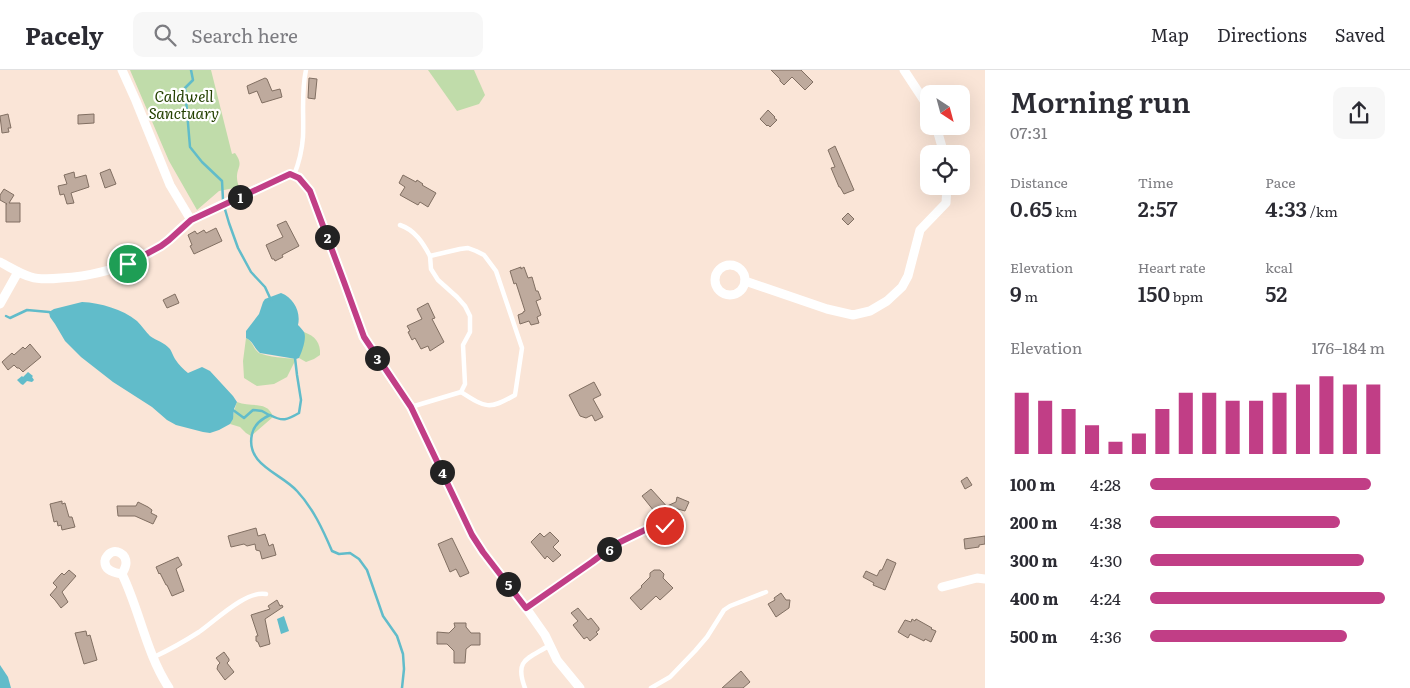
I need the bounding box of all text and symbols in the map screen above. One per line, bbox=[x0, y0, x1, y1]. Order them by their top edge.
search box bbox=[133, 12, 483, 57]
text: Pacely bbox=[25, 17, 103, 52]
icon: search bbox=[151, 21, 179, 49]
text: Search here bbox=[191, 21, 298, 49]
text: Map bbox=[1151, 21, 1189, 48]
text: Directions bbox=[1217, 21, 1307, 48]
text: Saved bbox=[1335, 21, 1385, 48]
text: Morning run bbox=[1010, 80, 1191, 122]
park label: Caldwell Sanctuary bbox=[149, 84, 219, 124]
north arrow bbox=[920, 85, 970, 135]
map controls bbox=[920, 85, 970, 195]
button: share bbox=[1333, 87, 1385, 139]
text: 07:31 bbox=[1010, 120, 1047, 144]
button: locate bbox=[920, 145, 970, 195]
text: Distance bbox=[1010, 172, 1068, 192]
text: Time bbox=[1138, 172, 1173, 192]
text: Pace bbox=[1265, 172, 1295, 192]
pin: 1 bbox=[228, 184, 252, 210]
text: 1 bbox=[238, 187, 243, 207]
text: 0.65 bbox=[1010, 192, 1052, 223]
text: 2:57 bbox=[1138, 192, 1178, 223]
text: 4:33 bbox=[1265, 192, 1307, 223]
text: km bbox=[1052, 201, 1077, 221]
text: /km bbox=[1307, 201, 1338, 221]
pin: 2 bbox=[314, 224, 340, 250]
text: 2 bbox=[324, 227, 331, 247]
pin bbox=[107, 243, 149, 285]
icon: arrive bbox=[114, 250, 142, 278]
text: Elevation bbox=[1010, 257, 1073, 277]
text: Heart rate bbox=[1138, 257, 1206, 277]
text: kcal bbox=[1265, 257, 1293, 277]
text: 9 bbox=[1010, 277, 1022, 308]
text: 150 bbox=[1138, 277, 1170, 308]
text: 52 bbox=[1265, 277, 1287, 308]
text: m bbox=[1022, 286, 1038, 306]
text: bpm bbox=[1170, 286, 1203, 306]
text: Elevation bbox=[1010, 335, 1082, 359]
text: 176–184 m bbox=[1311, 335, 1385, 359]
pin: 3 bbox=[364, 346, 390, 370]
text: 3 bbox=[374, 348, 381, 368]
pin: 4 bbox=[430, 460, 454, 484]
text: 4 bbox=[438, 462, 447, 482]
text: 100 m bbox=[1010, 472, 1056, 496]
text: 4:28 bbox=[1090, 472, 1121, 496]
pin bbox=[644, 505, 686, 547]
text: 200 m bbox=[1010, 510, 1057, 534]
text: 4:38 bbox=[1090, 510, 1121, 534]
icon: check bbox=[651, 512, 679, 540]
pin: 6 bbox=[596, 536, 622, 562]
text: 6 bbox=[605, 539, 614, 559]
text: 300 m bbox=[1010, 548, 1058, 572]
text: 4:30 bbox=[1090, 548, 1122, 572]
pin: 5 bbox=[496, 572, 520, 596]
text: 5 bbox=[505, 574, 512, 594]
text: 400 m bbox=[1010, 586, 1059, 610]
text: 4:24 bbox=[1090, 586, 1121, 610]
text: 500 m bbox=[1010, 624, 1058, 648]
text: 4:36 bbox=[1090, 624, 1121, 648]

